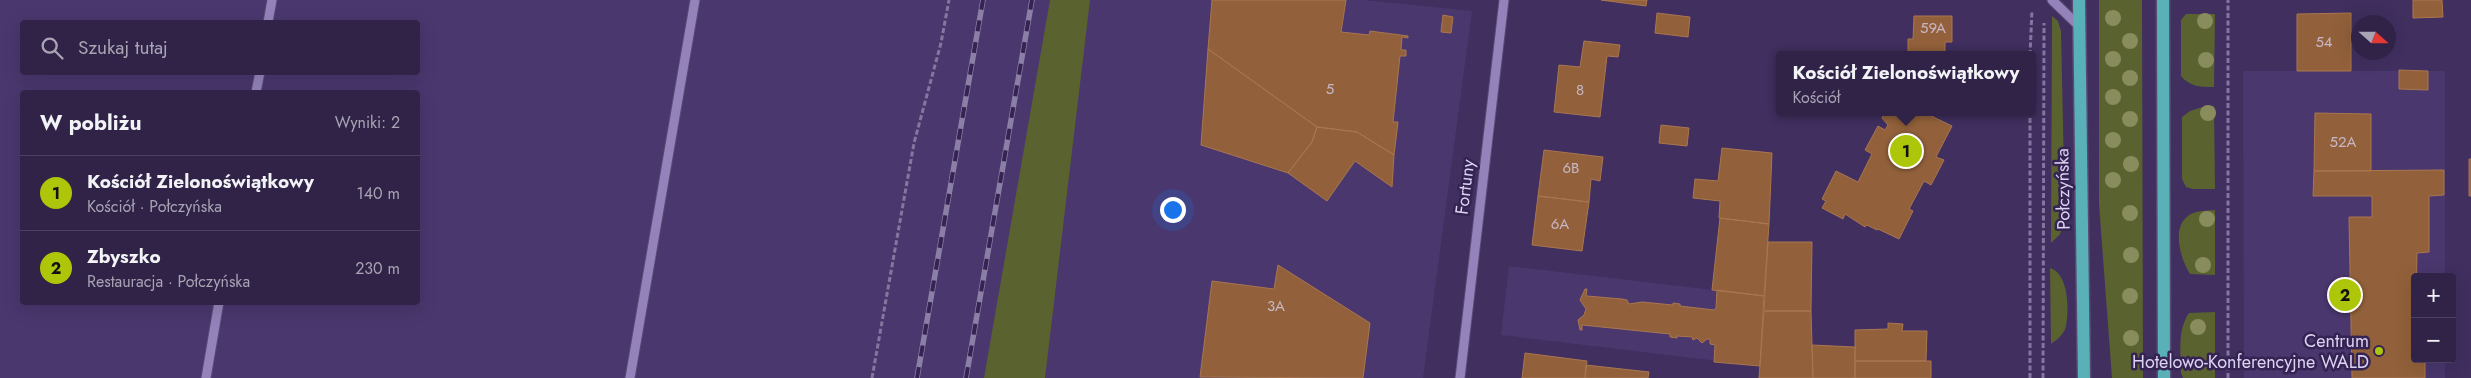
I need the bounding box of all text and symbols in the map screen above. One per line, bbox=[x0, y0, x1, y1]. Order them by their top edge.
north arrow bbox=[2351, 15, 2396, 60]
house number: 59A bbox=[1920, 17, 1946, 39]
search box bbox=[20, 20, 420, 75]
house number: 54 bbox=[2315, 31, 2333, 53]
icon: search bbox=[38, 34, 66, 62]
text: Szukaj tutaj bbox=[78, 34, 168, 61]
popup bbox=[1776, 51, 2036, 116]
text: Kościół Zielonoświątkowy bbox=[1793, 59, 2019, 86]
house number: 5 bbox=[1326, 78, 1334, 100]
house number: 8 bbox=[1576, 79, 1584, 101]
text: Kościół bbox=[1793, 86, 1841, 109]
text: W pobliżu bbox=[40, 108, 141, 138]
text: Wyniki: 2 bbox=[335, 111, 400, 134]
house number: 52A bbox=[2330, 131, 2357, 153]
pin: 1 bbox=[1890, 132, 1922, 170]
street label: Połczyńska bbox=[2049, 148, 2077, 230]
house number: 6B bbox=[1562, 157, 1580, 179]
street label: Fortuny bbox=[1449, 158, 1481, 216]
text: Kościół Zielonoświątkowy bbox=[87, 168, 314, 195]
text: 1 bbox=[52, 182, 60, 205]
text: 140 m bbox=[357, 182, 400, 205]
text: Kościół · Połczyńska bbox=[87, 195, 222, 218]
your location bbox=[1160, 197, 1186, 223]
house number: 6A bbox=[1551, 213, 1569, 235]
text: Zbyszko bbox=[87, 243, 161, 270]
text: 2 bbox=[51, 257, 61, 280]
text: 230 m bbox=[355, 257, 400, 280]
text: Restauracja · Połczyńska bbox=[87, 270, 250, 293]
map controls bbox=[2411, 273, 2456, 363]
button: + bbox=[2411, 273, 2456, 318]
pin: 2 bbox=[2329, 276, 2361, 314]
house number: 3A bbox=[1267, 295, 1285, 317]
button: − bbox=[2411, 318, 2456, 363]
place label: Centrum Hotelowo-Konferencyjne WALD bbox=[2132, 328, 2369, 375]
marker: Centrum Hotelowo-Konferencyjne WALD bbox=[2373, 345, 2385, 357]

